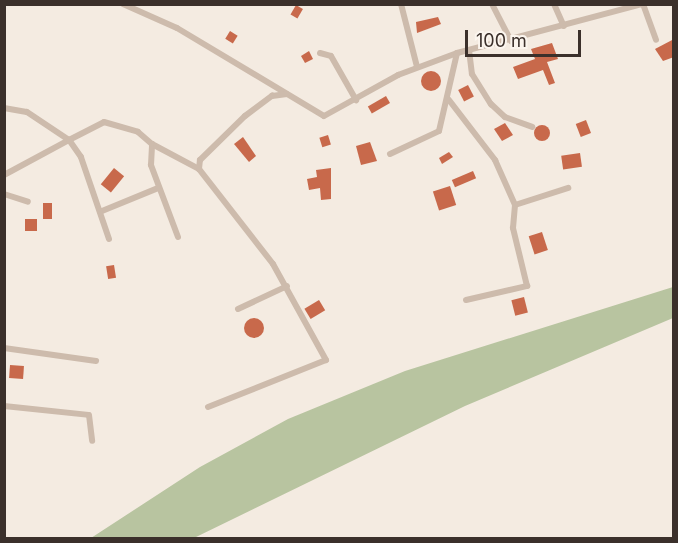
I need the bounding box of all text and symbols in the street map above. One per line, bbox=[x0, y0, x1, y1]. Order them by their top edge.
scale bar bbox=[468, 18, 584, 56]
text: 100 m bbox=[476, 30, 527, 51]

